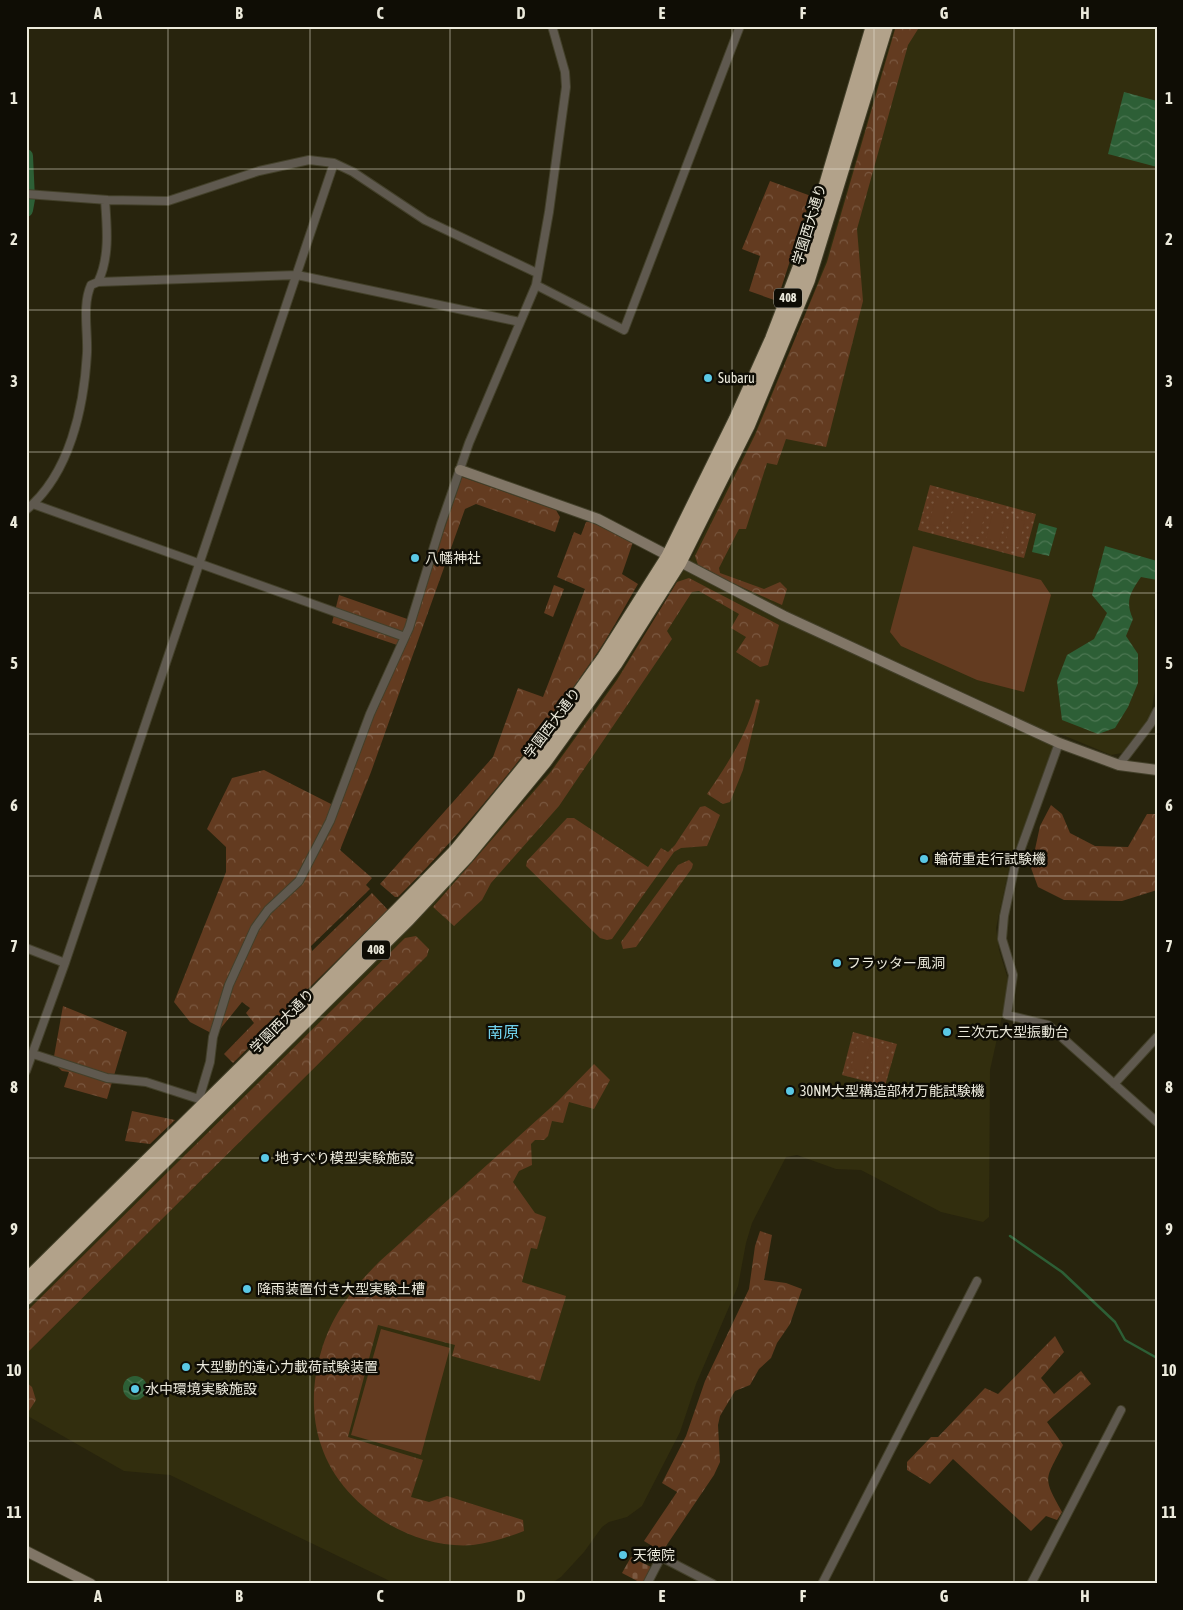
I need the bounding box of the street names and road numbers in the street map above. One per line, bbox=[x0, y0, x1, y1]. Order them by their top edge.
street label: 学園西大通り bbox=[789, 181, 829, 267]
road number: 408 bbox=[774, 288, 802, 308]
street label: 学園西大通り bbox=[520, 685, 584, 761]
road number: 408 bbox=[362, 940, 390, 960]
street label: 学園西大通り bbox=[247, 986, 317, 1056]

